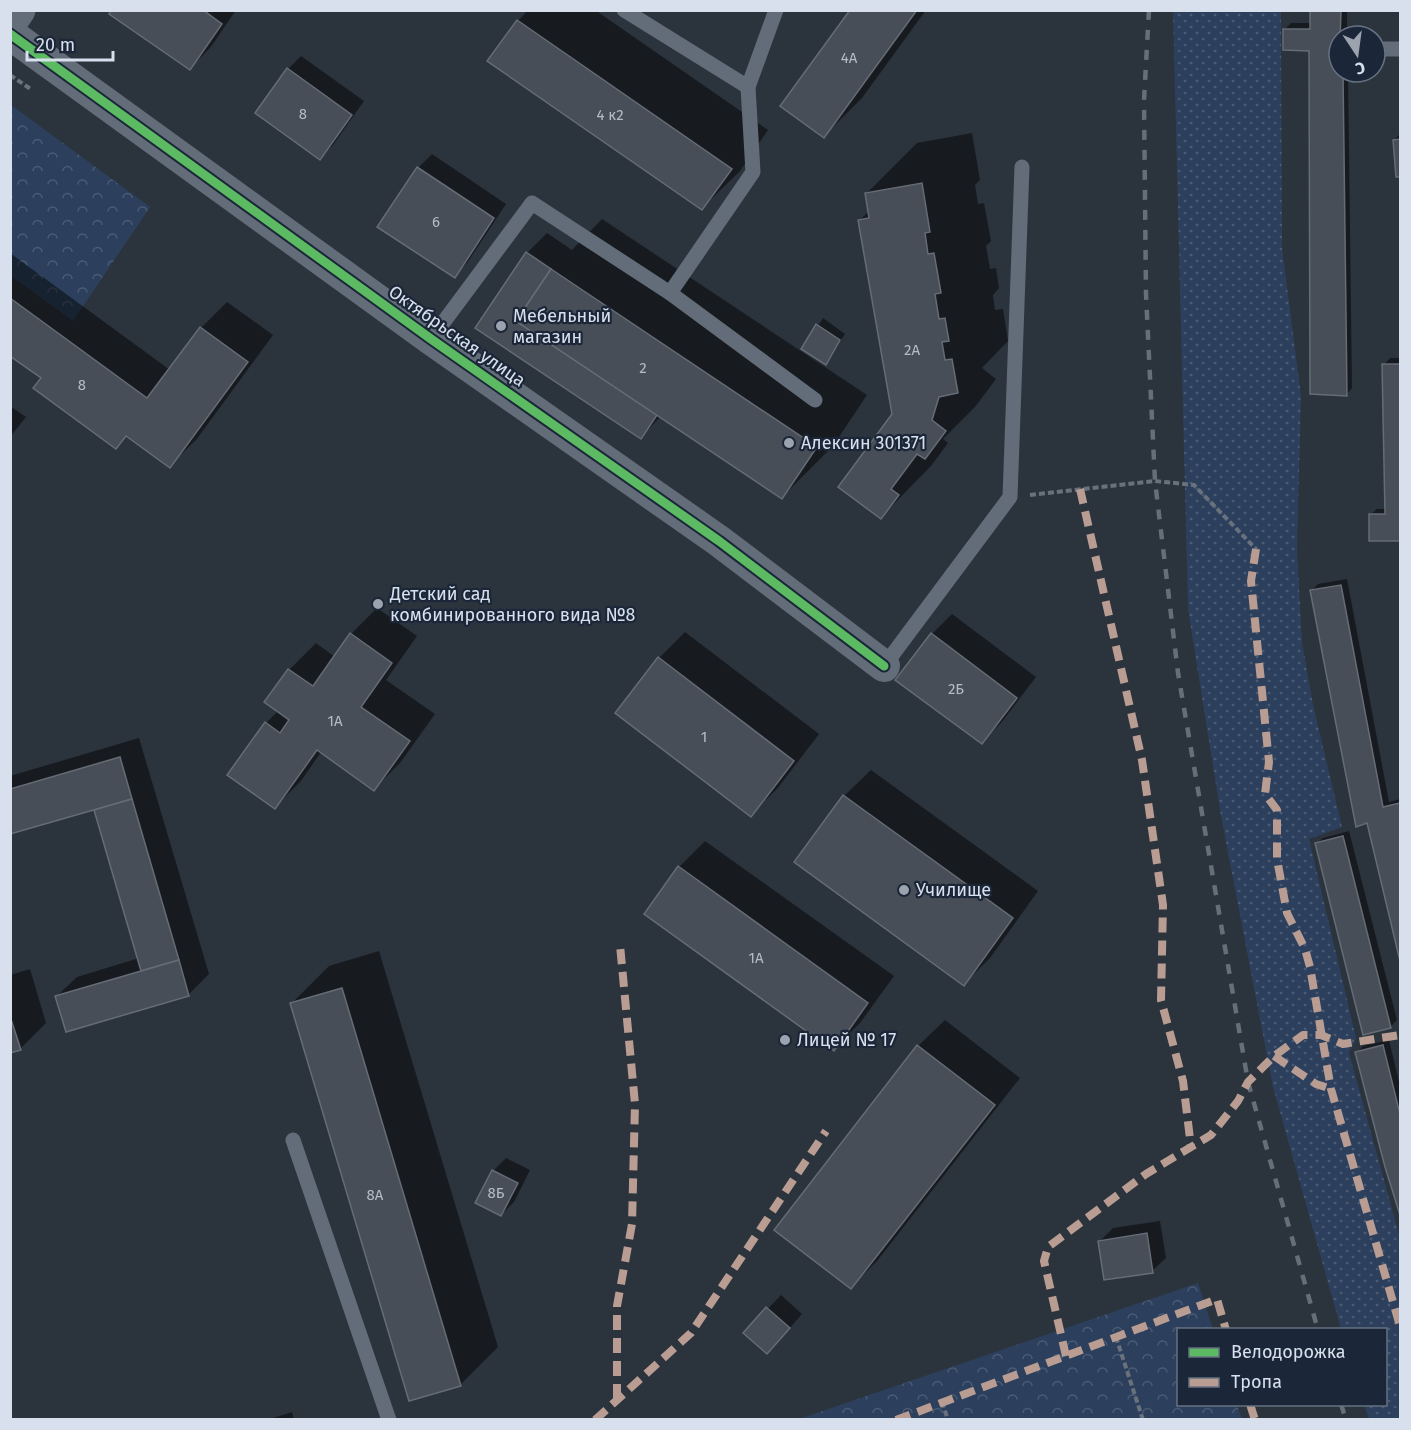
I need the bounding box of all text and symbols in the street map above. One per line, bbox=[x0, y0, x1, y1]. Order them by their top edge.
scale bar bbox=[27, 24, 112, 62]
north arrow bbox=[1327, 24, 1387, 84]
text: 20 m bbox=[36, 34, 75, 56]
house number: 4А bbox=[841, 49, 858, 67]
text: С bbox=[1353, 58, 1367, 79]
house number: 8 bbox=[299, 105, 307, 123]
house number: 4 к2 bbox=[596, 106, 624, 124]
house number: 6 bbox=[432, 213, 440, 231]
street label: Октябрьская улица bbox=[384, 280, 530, 392]
place label: Мебельный магазин bbox=[513, 305, 611, 348]
marker: Мебельный магазин bbox=[494, 319, 508, 333]
house number: 2А bbox=[904, 341, 920, 359]
house number: 2 bbox=[639, 359, 647, 377]
house number: 8 bbox=[78, 376, 86, 394]
place label: Алексин 301371 bbox=[801, 432, 926, 454]
marker: Алексин 301371 bbox=[782, 436, 796, 450]
place label: Детский сад комбинированного вида №8 bbox=[389, 583, 636, 626]
marker: Детский сад комбинированного вида №8 bbox=[371, 597, 385, 611]
house number: 2Б bbox=[948, 680, 964, 698]
house number: 1А bbox=[327, 712, 343, 730]
house number: 1 bbox=[701, 728, 707, 746]
place label: Училище bbox=[916, 879, 991, 901]
marker: Училище bbox=[897, 883, 911, 897]
house number: 1А bbox=[748, 949, 764, 967]
place label: Лицей № 17 bbox=[797, 1029, 896, 1051]
marker: Лицей № 17 bbox=[778, 1033, 792, 1047]
house number: 8Б bbox=[488, 1184, 505, 1202]
house number: 8А bbox=[367, 1186, 384, 1204]
legend bbox=[1177, 1328, 1387, 1406]
text: Велодорожка bbox=[1231, 1341, 1346, 1363]
text: Тропа bbox=[1231, 1371, 1282, 1393]

